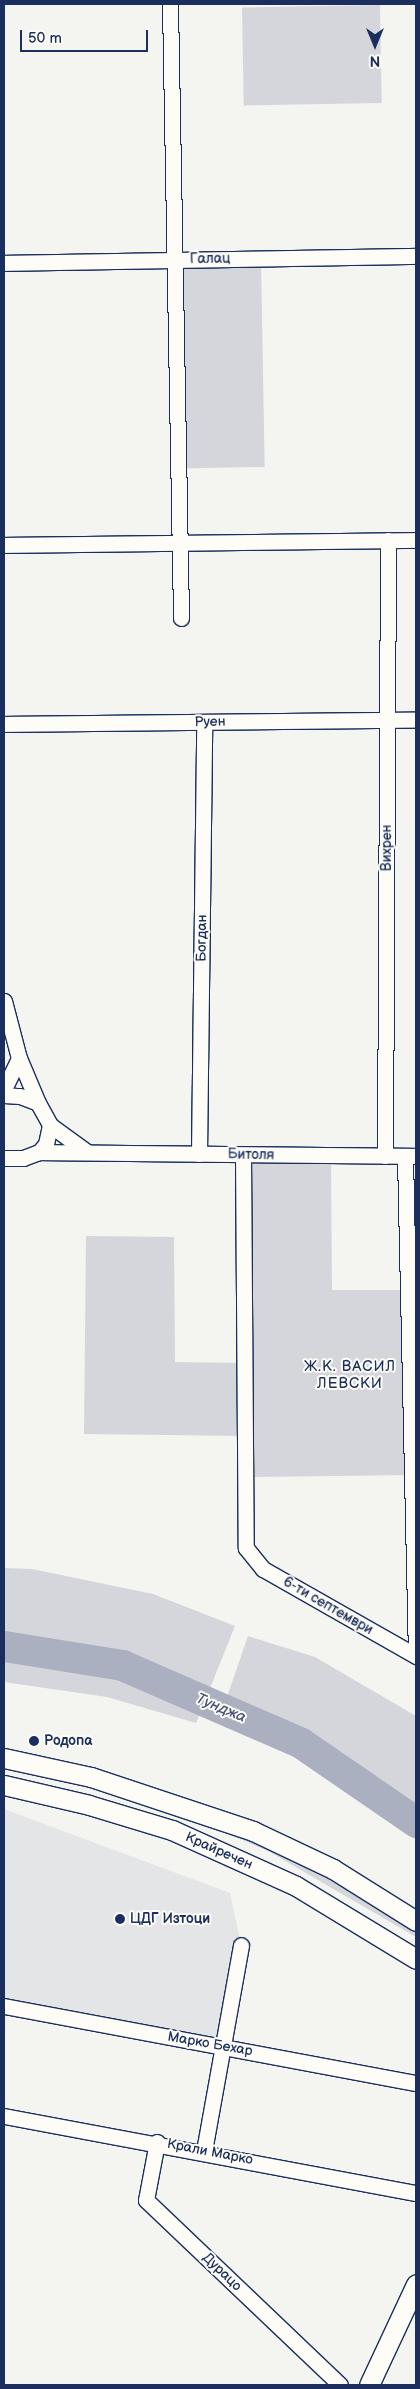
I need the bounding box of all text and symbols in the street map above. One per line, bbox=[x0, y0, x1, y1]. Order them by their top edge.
scale bar bbox=[22, 20, 150, 52]
north arrow bbox=[350, 20, 400, 70]
text: 50 m bbox=[28, 29, 62, 48]
text: N bbox=[370, 52, 380, 69]
street label: Галац bbox=[190, 250, 230, 268]
street label: Руен bbox=[194, 713, 226, 731]
street label: Вихрен bbox=[379, 825, 395, 871]
street label: Богдан bbox=[193, 914, 211, 962]
street label: Битоля bbox=[228, 1146, 274, 1164]
district label: Ж.К. ВАСИЛ ЛЕВСКИ bbox=[303, 1357, 397, 1392]
street label: 6-ти септември bbox=[280, 1573, 376, 1639]
water label: Тунджа bbox=[193, 1689, 249, 1727]
place label: Родопа bbox=[44, 1733, 92, 1749]
marker: Родопа bbox=[28, 1735, 40, 1747]
street label: Крайречен bbox=[183, 1829, 255, 1873]
place label: ЦДГ Изтоци bbox=[130, 1911, 210, 1927]
marker: ЦДГ Изтоци bbox=[114, 1913, 126, 1925]
street label: Марко Бехар bbox=[166, 2028, 254, 2060]
street label: Крали Марко bbox=[166, 2135, 254, 2169]
street label: Дурацо bbox=[199, 2249, 245, 2295]

